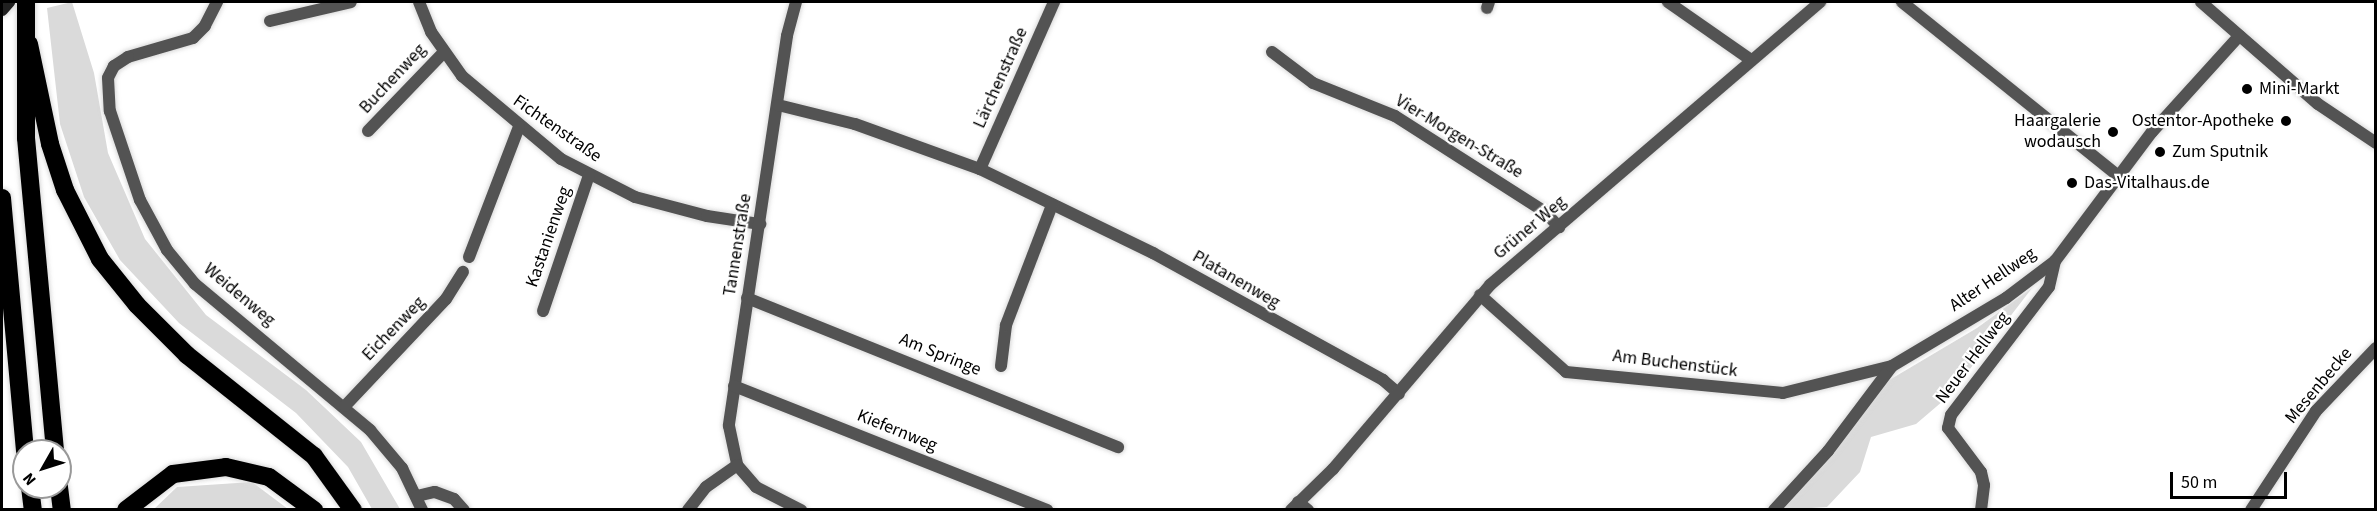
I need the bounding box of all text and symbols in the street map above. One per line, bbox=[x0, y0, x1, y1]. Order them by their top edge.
street label: Lärchenstraße bbox=[969, 24, 1033, 132]
street label: Buchenweg bbox=[355, 40, 431, 118]
place label: Mini-Markt bbox=[2259, 78, 2339, 100]
marker: Mini-Markt bbox=[2240, 82, 2254, 96]
street label: Vier-Morgen-Straße bbox=[1391, 90, 1527, 184]
street label: Fichtenstraße bbox=[508, 91, 606, 167]
place label: Ostentor-Apotheke bbox=[2132, 110, 2274, 132]
place label: Haargalerie wodausch bbox=[2014, 111, 2101, 154]
marker: Ostentor-Apotheke bbox=[2279, 114, 2293, 128]
marker: Haargalerie wodausch bbox=[2106, 125, 2120, 139]
place label: Zum Sputnik bbox=[2172, 141, 2268, 163]
marker: Zum Sputnik bbox=[2153, 145, 2167, 159]
place label: Das-Vitalhaus.de bbox=[2084, 172, 2210, 194]
marker: Das-Vitalhaus.de bbox=[2065, 176, 2079, 190]
street label: Kastanienweg bbox=[522, 184, 576, 290]
street label: Tannenstraße bbox=[719, 192, 757, 298]
street label: Grüner Weg bbox=[1489, 192, 1571, 264]
street label: Alter Hellweg bbox=[1946, 243, 2040, 317]
street label: Platanenweg bbox=[1188, 246, 1284, 314]
street label: Weidenweg bbox=[199, 259, 279, 331]
street label: Eichenweg bbox=[358, 292, 430, 366]
street label: Neuer Hellweg bbox=[1931, 308, 2015, 408]
street label: Am Springe bbox=[896, 329, 984, 381]
street label: Mesenbecke bbox=[2281, 343, 2357, 429]
street label: Am Buchenstück bbox=[1611, 346, 1739, 382]
street label: Kiefernweg bbox=[854, 405, 940, 457]
north arrow bbox=[12, 439, 72, 499]
scale bar bbox=[2173, 460, 2290, 498]
text: N bbox=[18, 468, 41, 490]
text: 50 m bbox=[2181, 470, 2217, 495]

